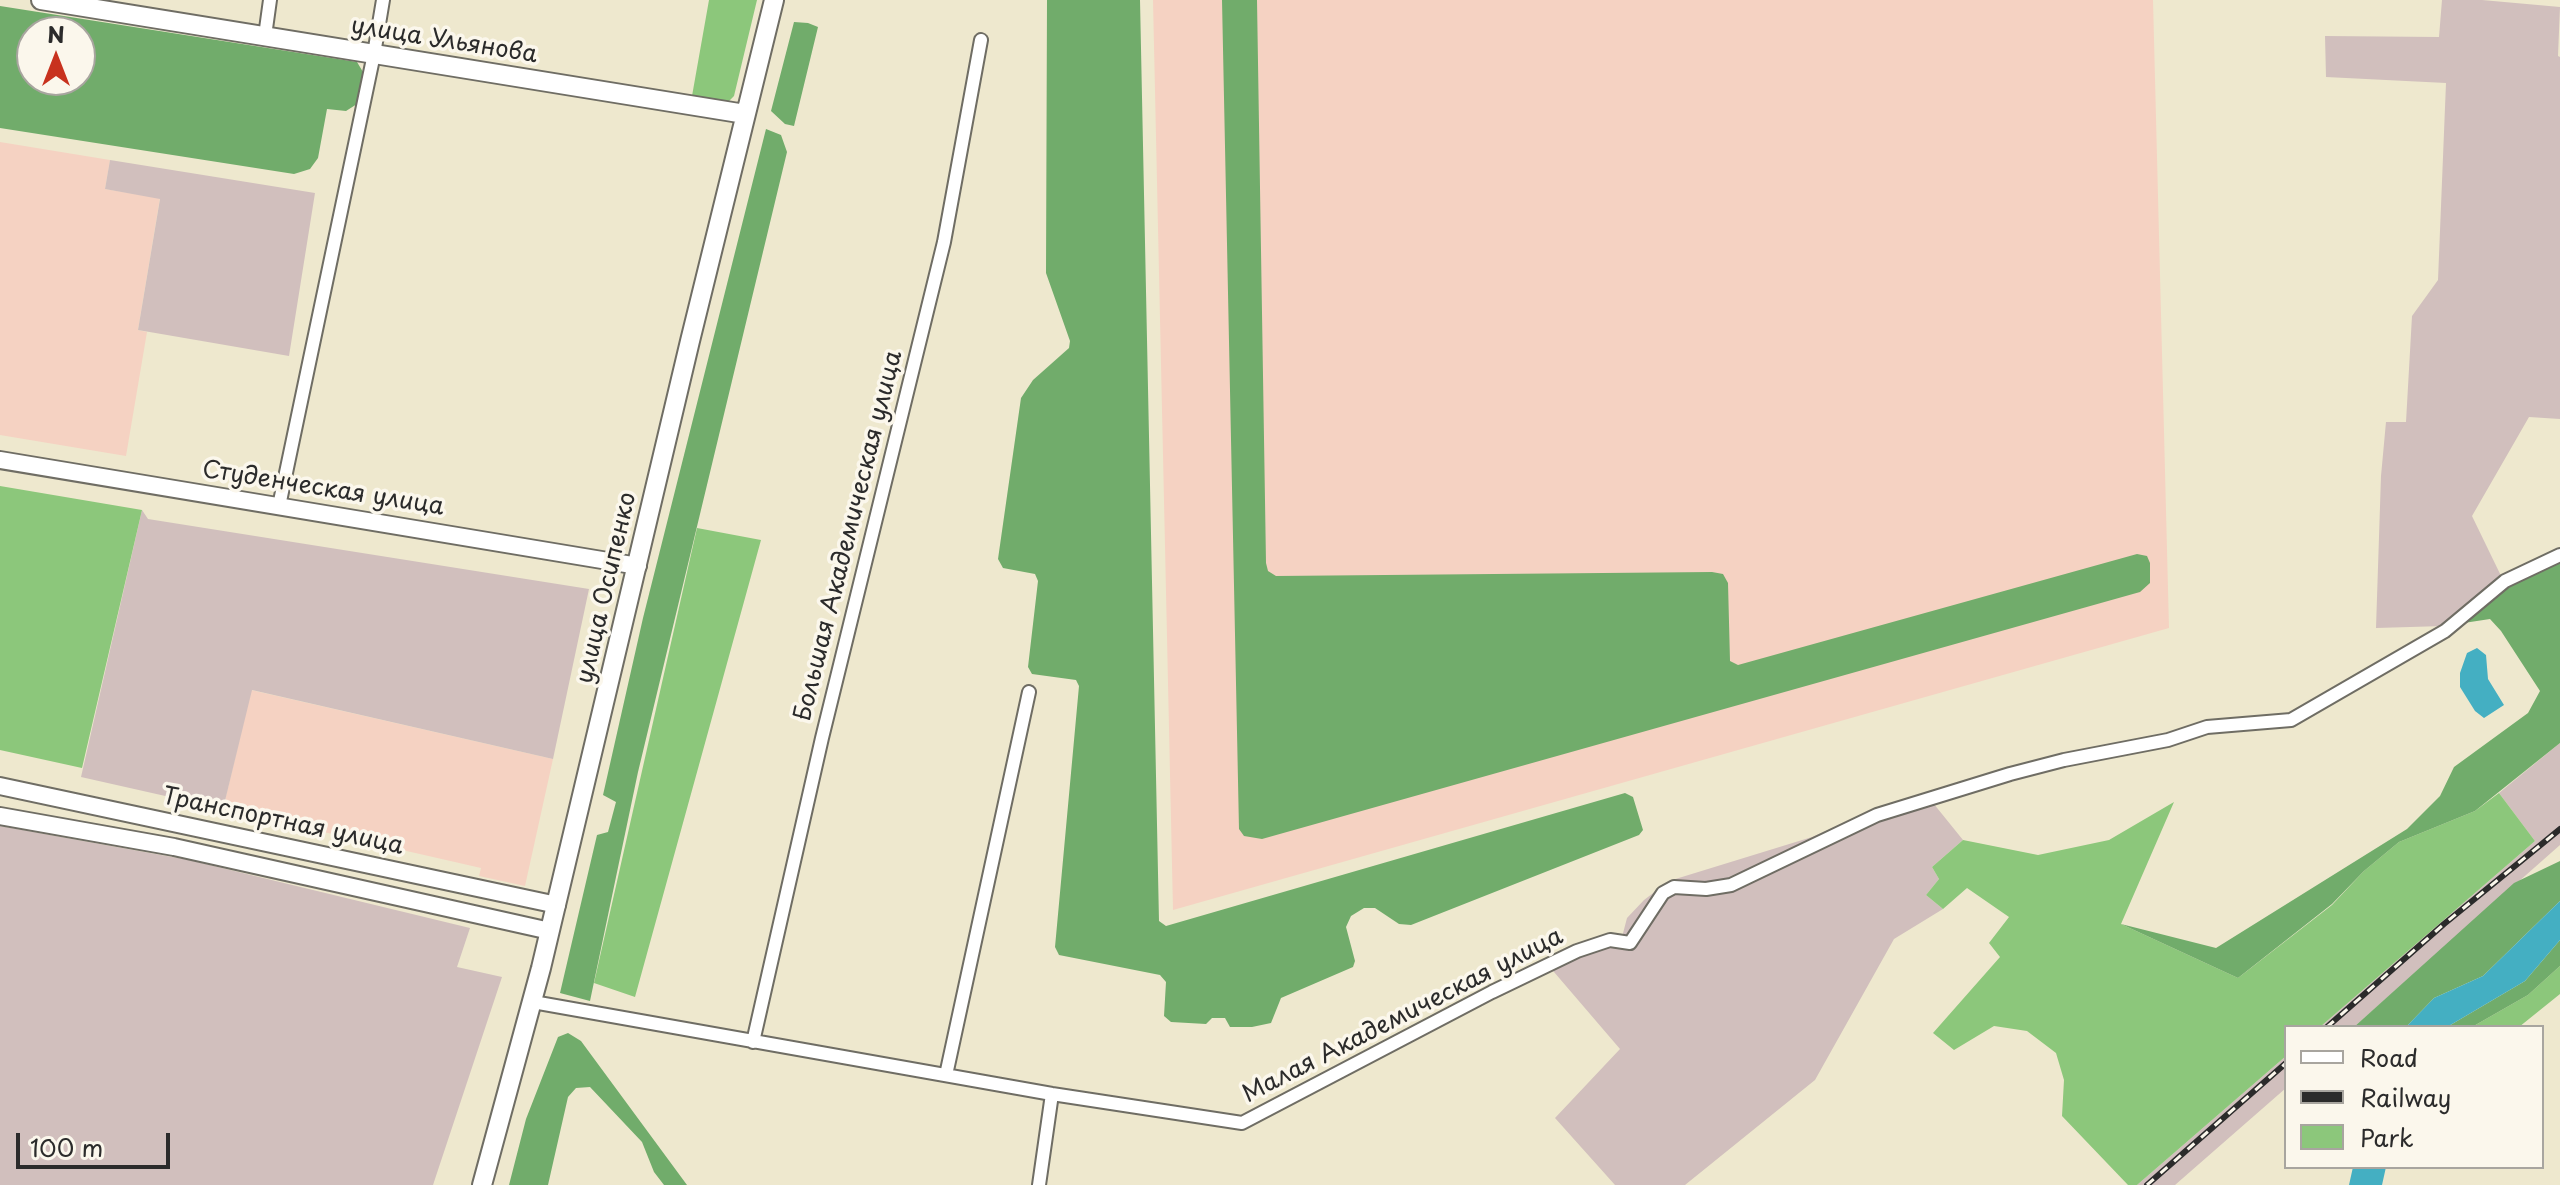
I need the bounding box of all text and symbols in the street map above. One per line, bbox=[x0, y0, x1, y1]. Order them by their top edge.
street label: улица Ульянова bbox=[349, 12, 539, 70]
north arrow bbox=[16, 16, 96, 96]
text: N bbox=[47, 17, 65, 50]
street label: Большая Академическая улица bbox=[789, 348, 909, 724]
street label: Студенческая улица bbox=[200, 456, 446, 522]
street label: улица Осипенко bbox=[571, 490, 643, 686]
street label: Транспортная улица bbox=[160, 782, 406, 862]
street label: Малая Академическая улица bbox=[1238, 922, 1568, 1110]
legend bbox=[2284, 1025, 2544, 1169]
text: Road bbox=[2360, 1039, 2418, 1075]
text: Railway bbox=[2360, 1079, 2451, 1115]
scale bar bbox=[20, 1117, 174, 1167]
text: Park bbox=[2360, 1119, 2414, 1155]
text: 100 m bbox=[30, 1129, 103, 1165]

